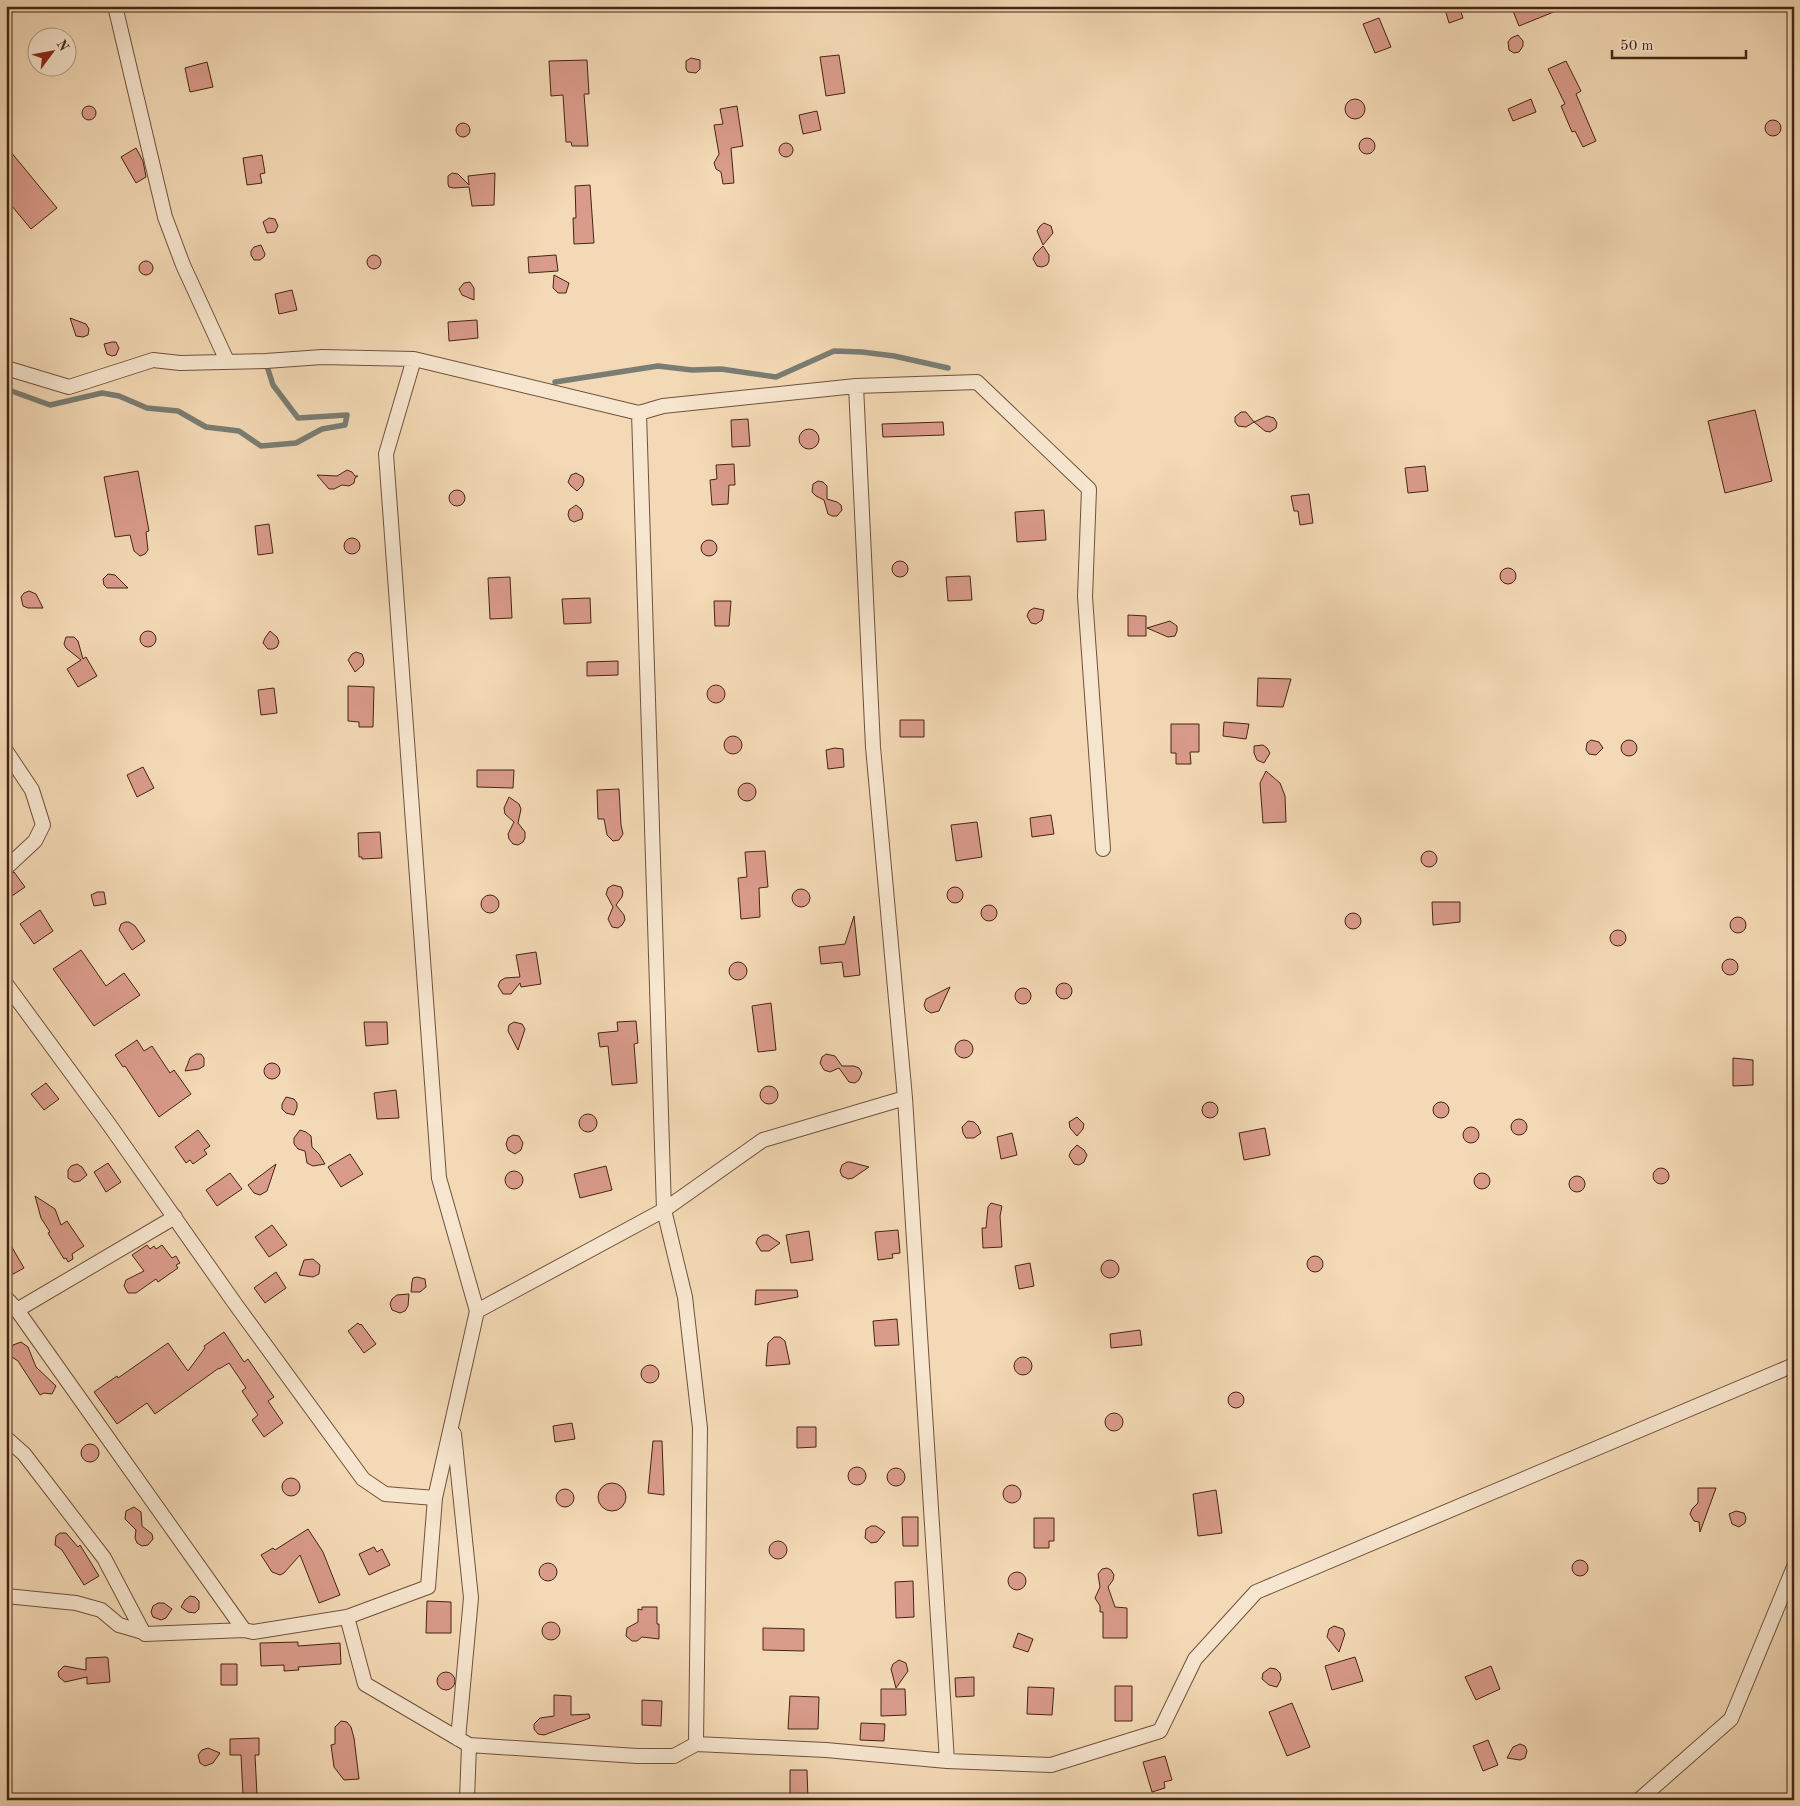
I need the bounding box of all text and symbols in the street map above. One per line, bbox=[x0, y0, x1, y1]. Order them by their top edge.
north arrow bbox=[28, 28, 78, 78]
scale bar bbox=[1612, 28, 1746, 60]
text: N bbox=[53, 37, 71, 54]
text: 50 m bbox=[1620, 39, 1654, 54]

